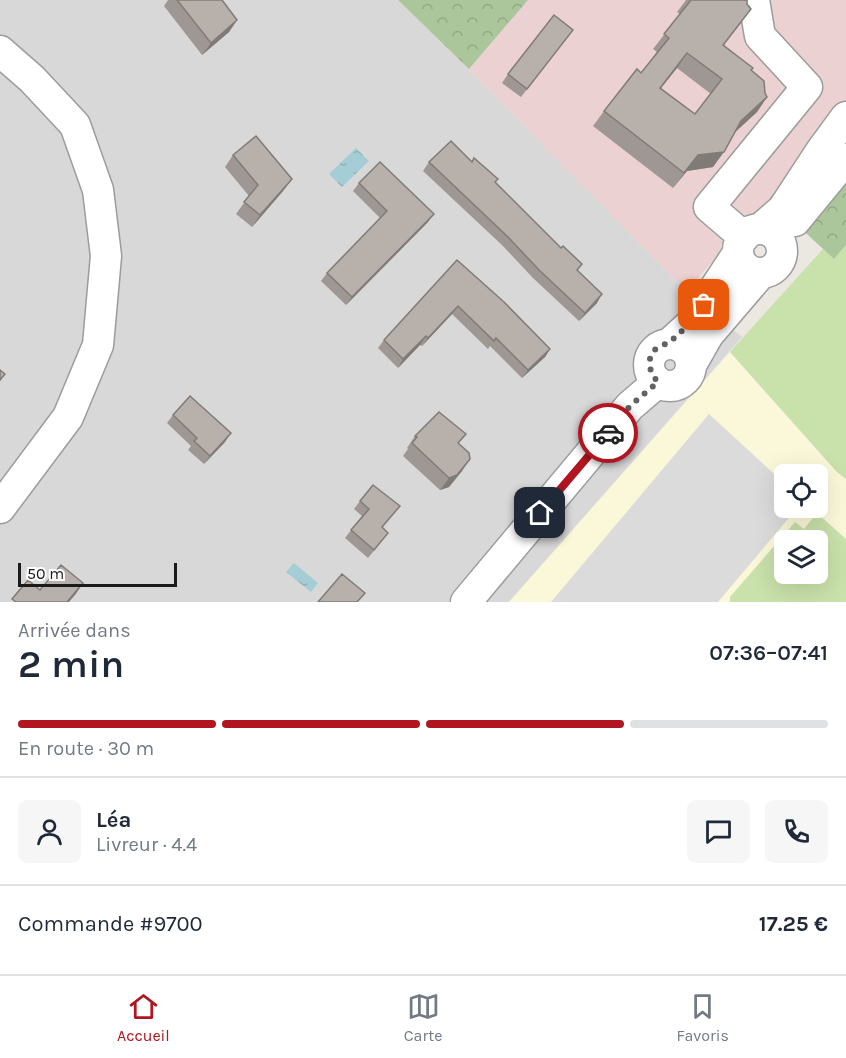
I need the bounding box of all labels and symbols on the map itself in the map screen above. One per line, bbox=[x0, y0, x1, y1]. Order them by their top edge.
pin bbox=[678, 279, 729, 330]
courier bbox=[578, 403, 638, 463]
pin bbox=[514, 487, 565, 538]
scale bar bbox=[18, 560, 177, 588]

